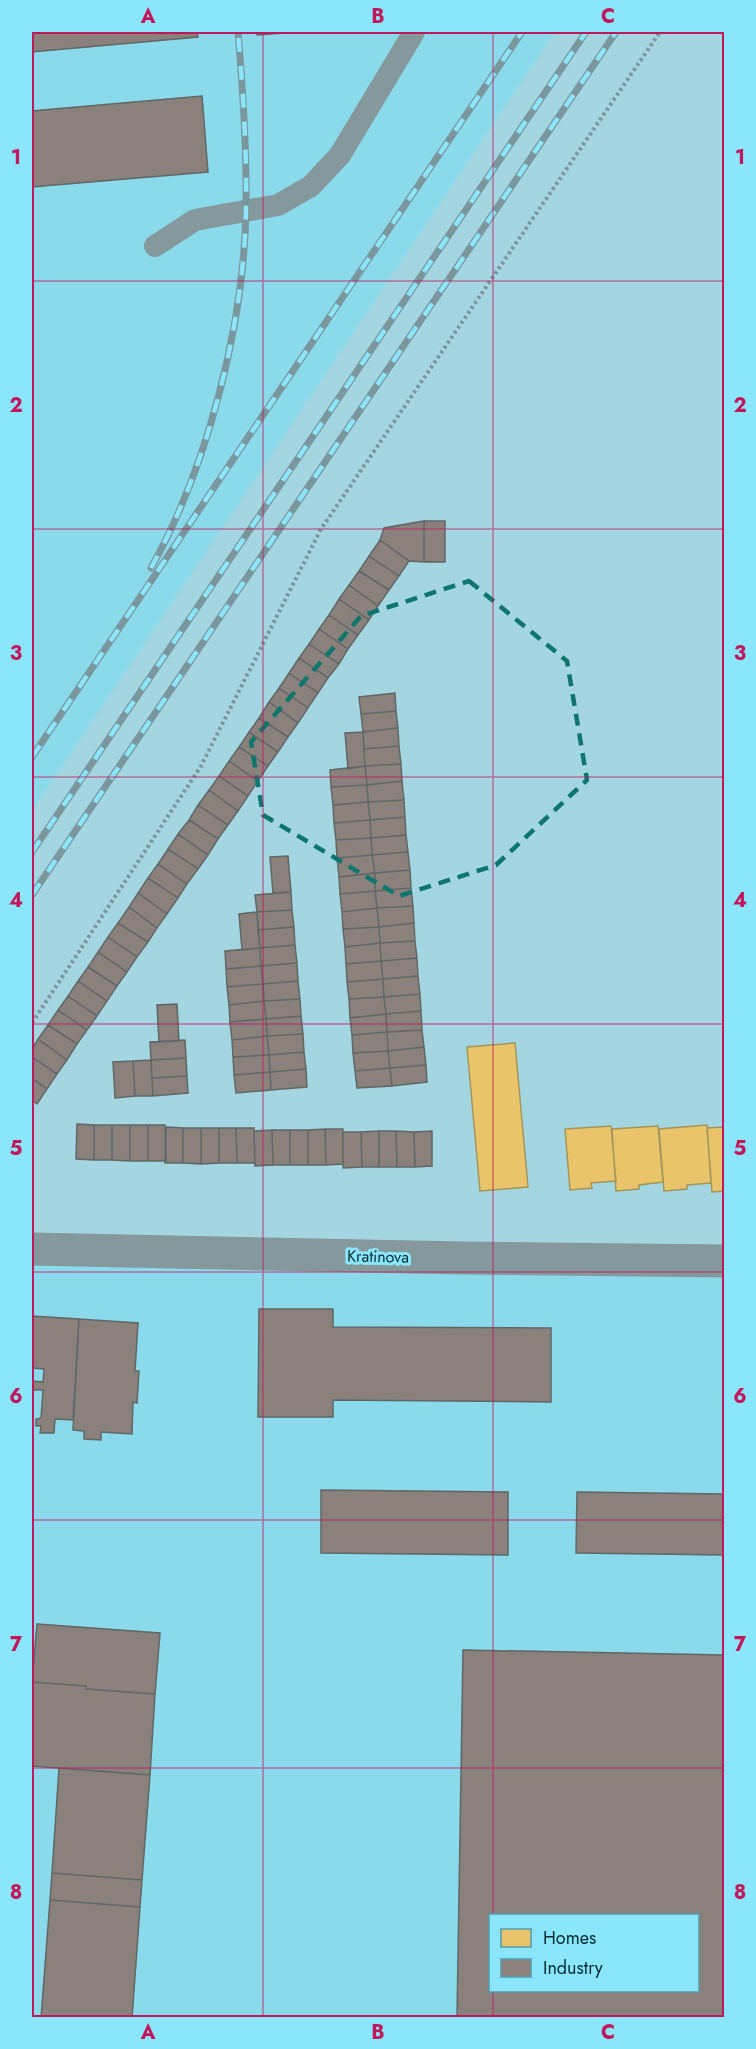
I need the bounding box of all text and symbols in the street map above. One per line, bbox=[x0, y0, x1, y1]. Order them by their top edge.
text: A bbox=[140, 2, 156, 31]
text: B bbox=[371, 2, 385, 31]
text: C bbox=[601, 2, 615, 31]
text: 1 bbox=[11, 143, 21, 172]
text: 1 bbox=[735, 143, 745, 172]
text: 2 bbox=[9, 391, 23, 420]
text: 2 bbox=[733, 391, 747, 420]
text: 3 bbox=[10, 639, 22, 668]
text: 3 bbox=[734, 639, 746, 668]
text: 4 bbox=[9, 886, 23, 915]
text: 4 bbox=[733, 886, 747, 915]
text: 5 bbox=[10, 1134, 23, 1163]
text: 5 bbox=[734, 1134, 747, 1163]
street label: Kratinova bbox=[347, 1244, 409, 1269]
text: 6 bbox=[9, 1382, 23, 1411]
text: 6 bbox=[733, 1382, 747, 1411]
text: 7 bbox=[10, 1630, 23, 1659]
text: 7 bbox=[734, 1630, 747, 1659]
text: 8 bbox=[10, 1878, 22, 1907]
text: 8 bbox=[734, 1878, 746, 1907]
legend bbox=[489, 1914, 699, 1992]
text: Homes bbox=[543, 1925, 596, 1951]
text: Industry bbox=[543, 1955, 603, 1981]
text: A bbox=[140, 2018, 156, 2047]
text: B bbox=[371, 2018, 385, 2047]
text: C bbox=[601, 2018, 615, 2047]

